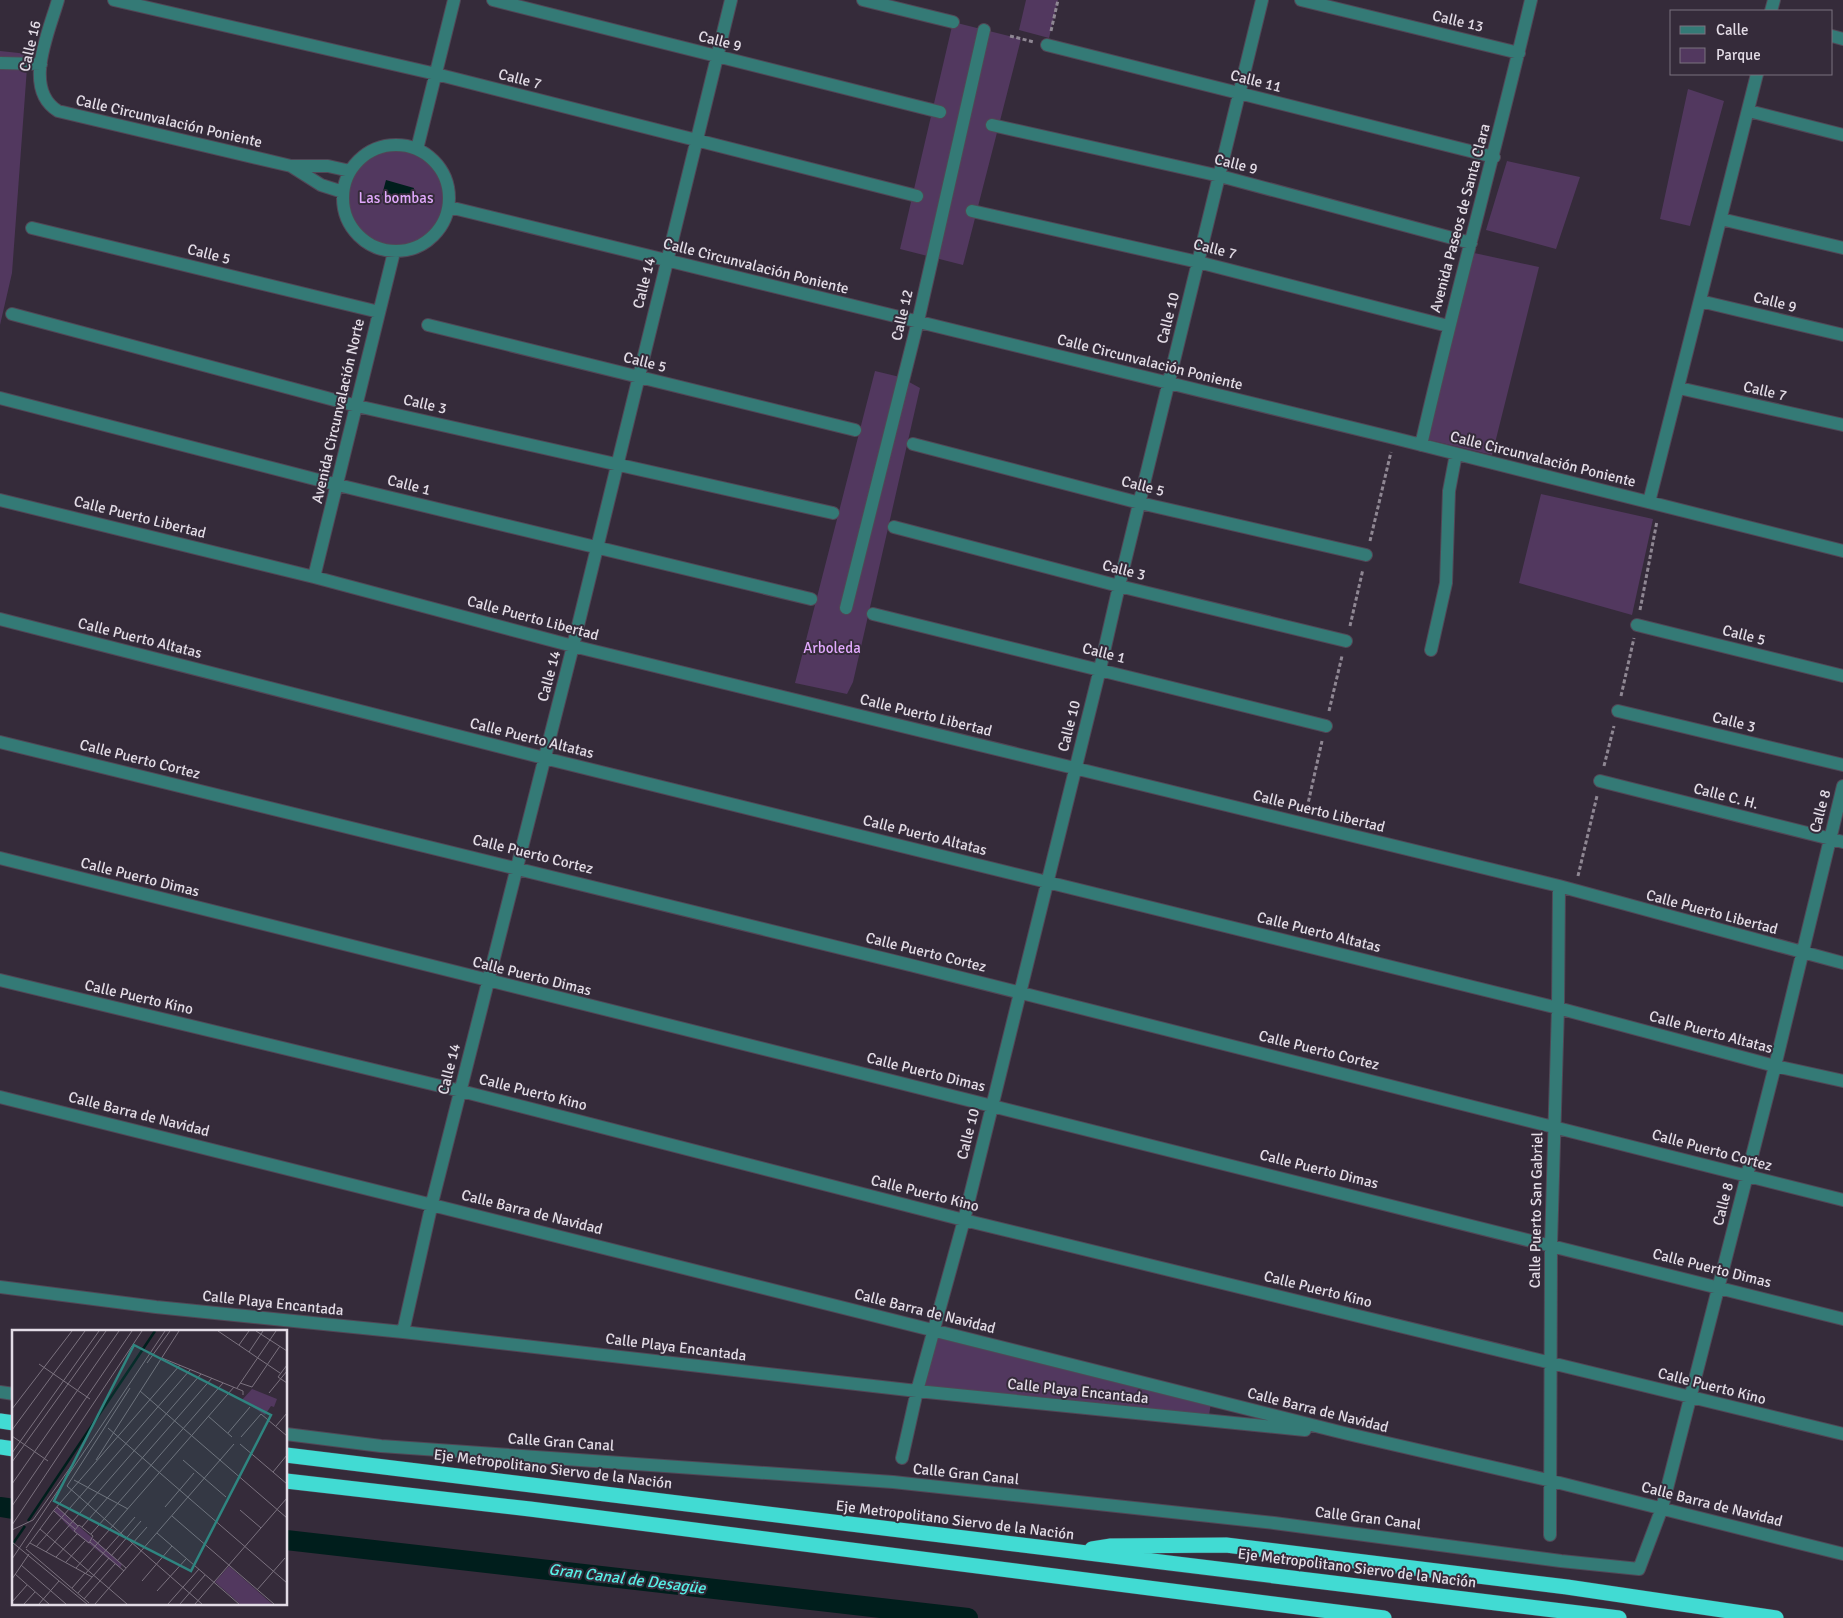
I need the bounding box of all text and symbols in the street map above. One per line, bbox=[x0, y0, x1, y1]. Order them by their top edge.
street label: Calle 13 bbox=[1431, 6, 1485, 36]
legend bbox=[1670, 10, 1833, 75]
street label: Calle 16 bbox=[15, 19, 45, 73]
text: Calle bbox=[1716, 21, 1749, 39]
street label: Calle 9 bbox=[696, 27, 744, 55]
text: Parque bbox=[1716, 46, 1761, 64]
street label: Calle 7 bbox=[496, 65, 544, 93]
street label: Calle 11 bbox=[1229, 66, 1283, 96]
street label: Calle Circunvalación Poniente bbox=[74, 91, 264, 151]
street label: Avenida Paseos de Santa Clara bbox=[1426, 122, 1494, 314]
street label: Calle 9 bbox=[1212, 150, 1260, 178]
park label: Las bombas bbox=[359, 189, 434, 207]
street label: Calle Circunvalación Poniente bbox=[661, 234, 851, 298]
street label: Calle 7 bbox=[1191, 235, 1239, 263]
street label: Calle 5 bbox=[185, 240, 233, 268]
street label: Calle 14 bbox=[629, 256, 659, 310]
street label: Calle 12 bbox=[887, 288, 917, 342]
street label: Calle 9 bbox=[1751, 288, 1799, 316]
street label: Calle 10 bbox=[1153, 291, 1183, 345]
street label: Avenida Circunvalación Norte bbox=[308, 317, 368, 505]
street label: Calle Circunvalación Poniente bbox=[1055, 330, 1245, 394]
street label: Calle 5 bbox=[621, 348, 669, 376]
street label: Calle 7 bbox=[1742, 377, 1788, 405]
street label: Calle 3 bbox=[402, 390, 448, 418]
street label: Calle Circunvalación Poniente bbox=[1448, 427, 1638, 491]
street label: Calle 1 bbox=[385, 471, 433, 499]
street label: Calle 5 bbox=[1119, 472, 1167, 500]
street label: Calle Puerto Libertad bbox=[72, 492, 208, 542]
street label: Calle 3 bbox=[1100, 556, 1148, 584]
street label: Calle Puerto Libertad bbox=[465, 592, 601, 644]
street label: Calle Puerto Altatas bbox=[76, 614, 204, 662]
street label: Calle 5 bbox=[1720, 621, 1768, 649]
park label: Arboleda bbox=[803, 639, 861, 657]
street label: Calle 1 bbox=[1080, 639, 1128, 667]
street label: Calle 14 bbox=[534, 649, 564, 703]
street label: Calle Puerto Libertad bbox=[858, 690, 994, 740]
street label: Calle 10 bbox=[1054, 699, 1084, 753]
street label: Calle 3 bbox=[1710, 708, 1758, 736]
street label: Calle Puerto Altatas bbox=[468, 714, 596, 762]
street label: Calle Puerto Cortez bbox=[78, 735, 203, 783]
street label: Calle C. H. bbox=[1692, 779, 1760, 813]
street label: Calle Puerto Libertad bbox=[1251, 786, 1387, 836]
street label: Calle 8 bbox=[1806, 787, 1834, 835]
street label: Calle Puerto Altatas bbox=[861, 811, 989, 859]
street label: Calle Puerto Cortez bbox=[471, 830, 596, 878]
street label: Calle Puerto Dimas bbox=[79, 854, 202, 901]
street label: Calle Puerto Libertad bbox=[1644, 886, 1780, 938]
street label: Calle Puerto Altatas bbox=[1255, 908, 1383, 956]
street label: Calle Puerto Cortez bbox=[864, 928, 989, 976]
street label: Calle Puerto Dimas bbox=[471, 953, 594, 1000]
street label: Calle Puerto Kino bbox=[83, 976, 195, 1018]
street label: Calle Puerto Altatas bbox=[1647, 1007, 1775, 1057]
street label: Calle Puerto Cortez bbox=[1257, 1026, 1382, 1074]
street label: Calle 14 bbox=[434, 1042, 464, 1096]
street label: Calle Puerto Dimas bbox=[865, 1049, 988, 1096]
street label: Calle Puerto Kino bbox=[477, 1070, 589, 1114]
street label: Calle Barra de Navidad bbox=[67, 1088, 211, 1140]
street label: Calle 10 bbox=[953, 1107, 983, 1161]
street label: Calle Puerto Cortez bbox=[1650, 1125, 1774, 1175]
street label: Calle Puerto San Gabriel bbox=[1526, 1132, 1546, 1288]
street label: Calle Puerto Dimas bbox=[1258, 1146, 1381, 1193]
street label: Calle Puerto Kino bbox=[869, 1171, 981, 1215]
street label: Calle 8 bbox=[1709, 1180, 1737, 1228]
street label: Calle Barra de Navidad bbox=[460, 1186, 604, 1238]
street label: Calle Puerto Dimas bbox=[1651, 1245, 1774, 1292]
street label: Calle Puerto Kino bbox=[1262, 1267, 1374, 1311]
street label: Calle Barra de Navidad bbox=[853, 1285, 997, 1337]
street label: Calle Playa Encantada bbox=[202, 1287, 344, 1319]
street label: Calle Playa Encantada bbox=[605, 1329, 747, 1365]
inset map bbox=[12, 1330, 288, 1606]
street label: Calle Puerto Kino bbox=[1656, 1364, 1768, 1408]
street label: Calle Playa Encantada bbox=[1007, 1375, 1149, 1407]
street label: Calle Barra de Navidad bbox=[1246, 1384, 1390, 1436]
street label: Calle Gran Canal bbox=[507, 1429, 615, 1455]
street label: Eje Metropolitano Siervo de la Nación bbox=[433, 1445, 673, 1493]
street label: Calle Gran Canal bbox=[912, 1459, 1020, 1489]
street label: Calle Barra de Navidad bbox=[1640, 1478, 1784, 1530]
street label: Eje Metropolitano Siervo de la Nación bbox=[835, 1496, 1075, 1544]
street label: Calle Gran Canal bbox=[1314, 1503, 1422, 1533]
street label: Eje Metropolitano Siervo de la Nación bbox=[1237, 1544, 1477, 1592]
water label: Gran Canal de Desagüe bbox=[547, 1559, 707, 1599]

